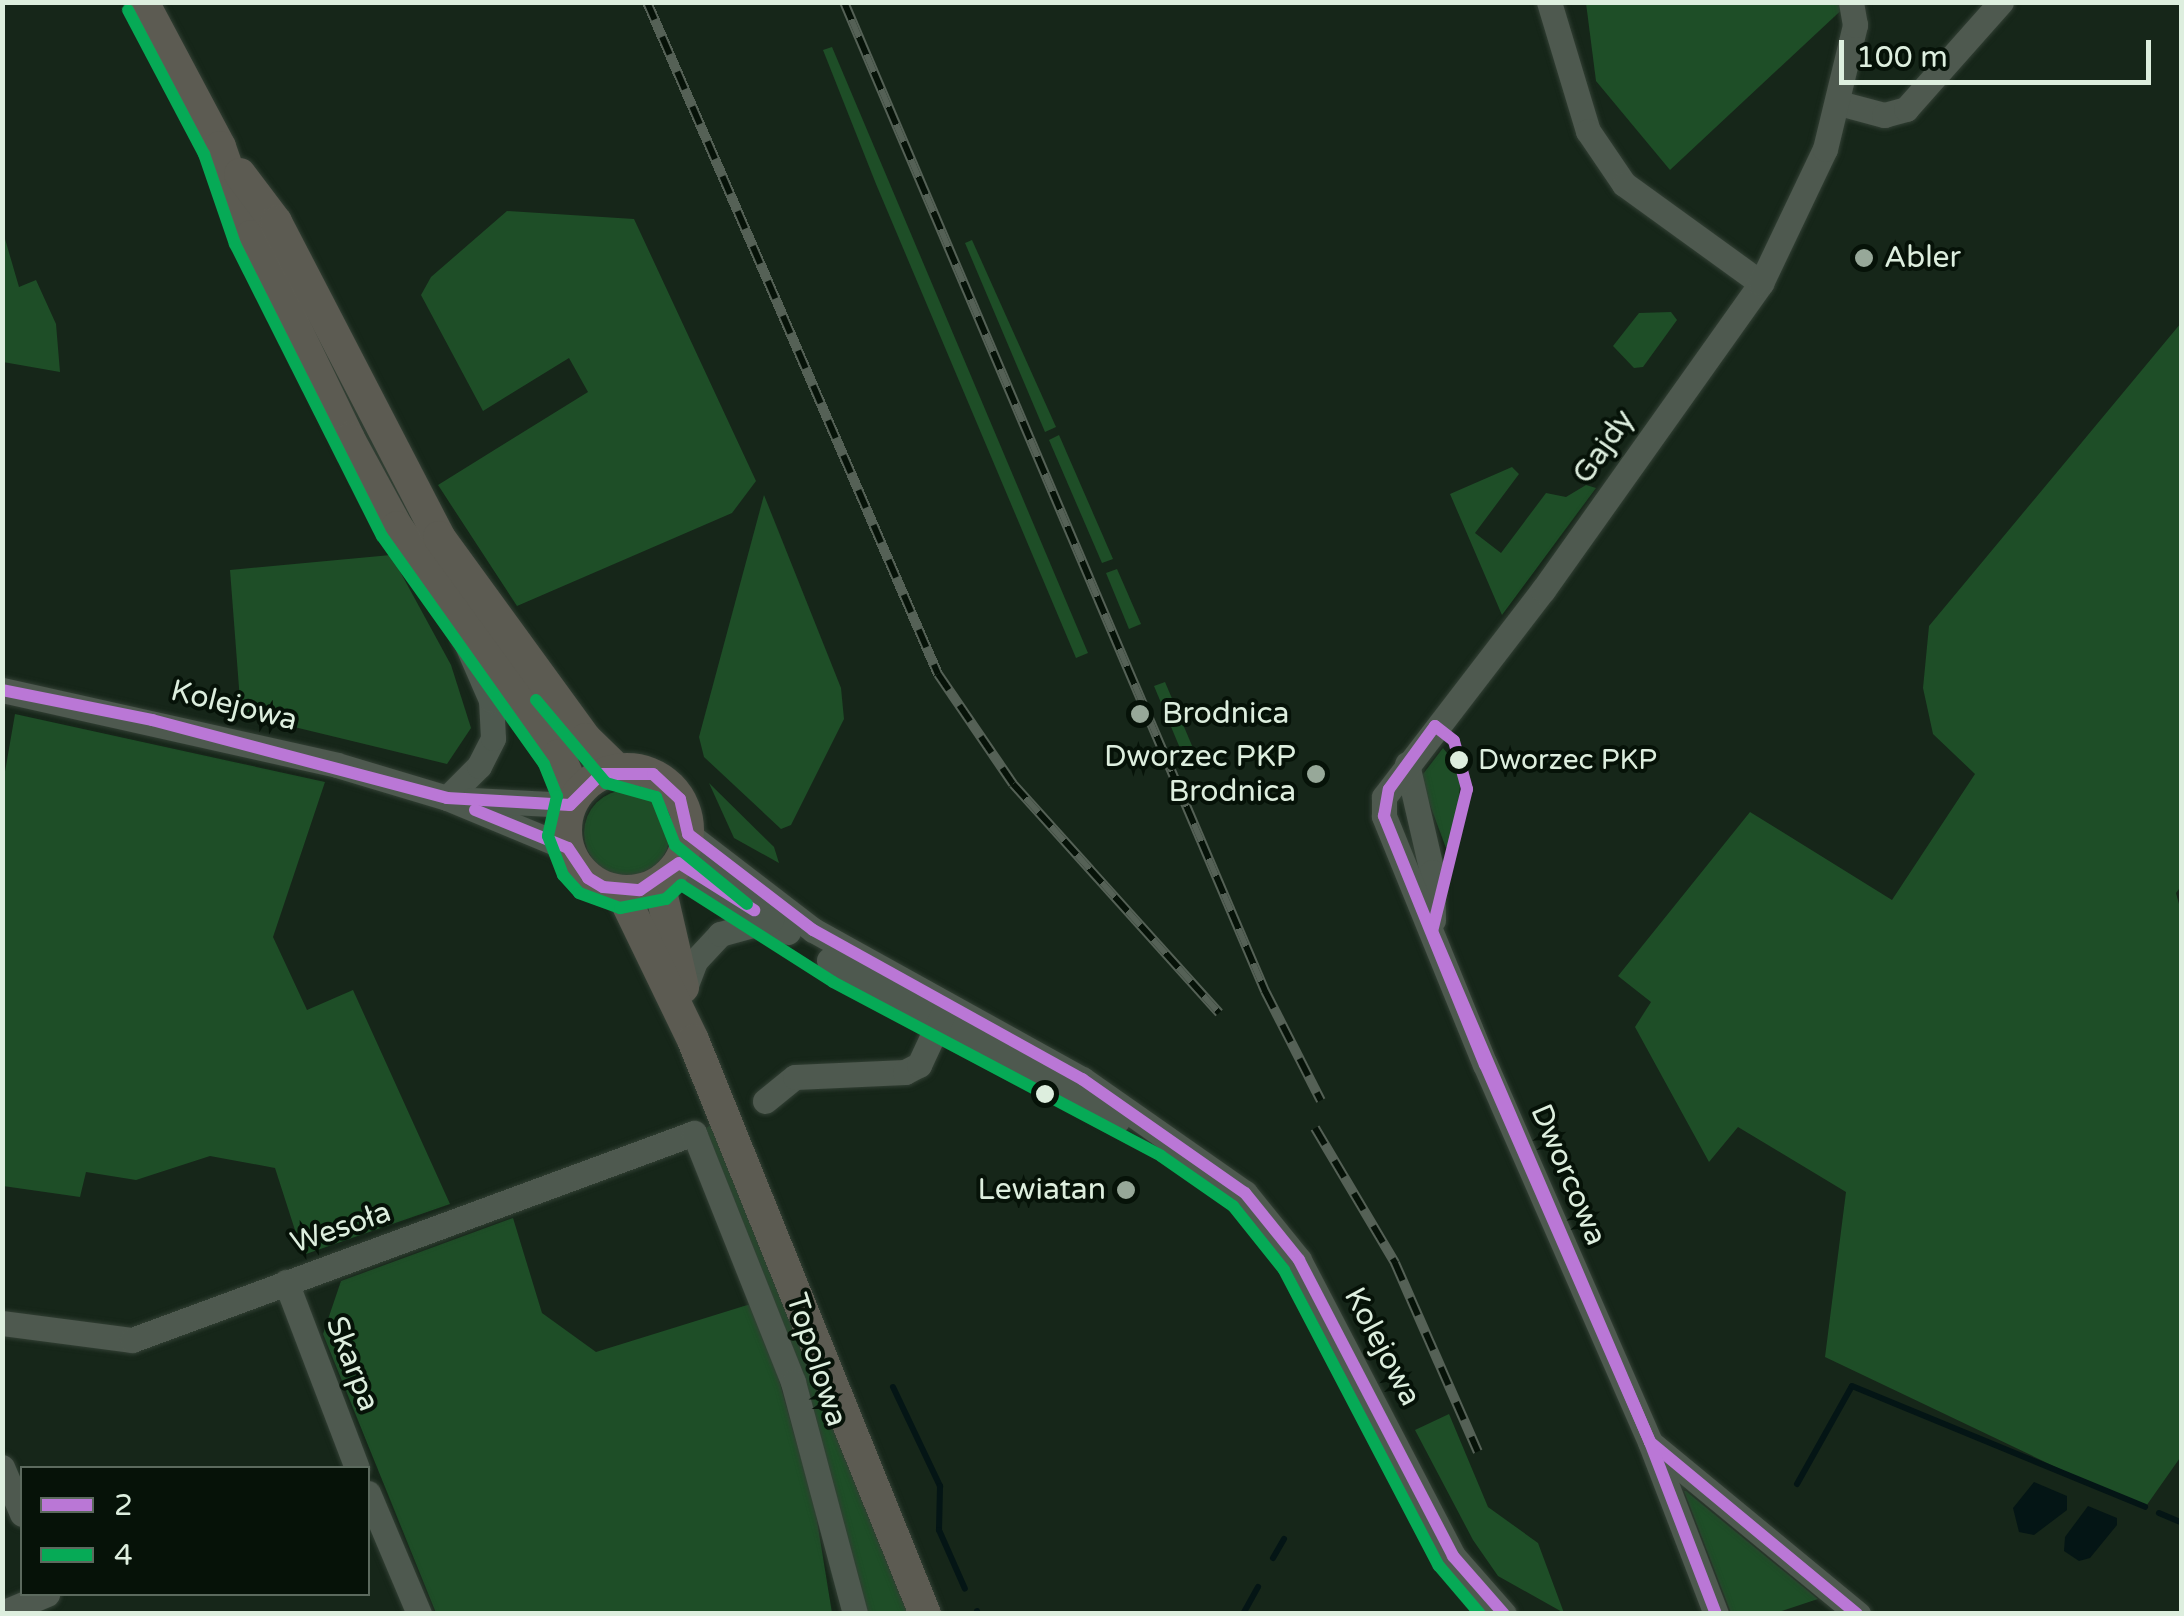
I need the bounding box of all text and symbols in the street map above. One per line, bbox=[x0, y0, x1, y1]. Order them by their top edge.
scale bar bbox=[1844, 20, 2156, 82]
text: 100 m bbox=[1856, 39, 1948, 76]
place label: Abler bbox=[1884, 240, 1961, 276]
marker: Abler bbox=[1853, 247, 1875, 269]
street label: Gajdy bbox=[1566, 403, 1642, 491]
street label: Kolejowa bbox=[167, 673, 301, 739]
place label: Brodnica bbox=[1162, 696, 1289, 732]
marker: Brodnica bbox=[1127, 701, 1153, 727]
place label: Dworzec PKP Brodnica bbox=[1104, 739, 1296, 810]
place label: Dworzec PKP bbox=[1478, 743, 1657, 777]
marker: Dworzec PKP bbox=[1449, 750, 1469, 770]
marker: Dworzec PKP Brodnica bbox=[1305, 763, 1327, 785]
unlabelled marker bbox=[1035, 1084, 1055, 1104]
street label: Dworcowa bbox=[1522, 1099, 1614, 1251]
place label: Lewiatan bbox=[978, 1172, 1106, 1208]
marker: Lewiatan bbox=[1115, 1179, 1137, 1201]
street label: Wesoła bbox=[286, 1194, 396, 1262]
street label: Kolejowa bbox=[1336, 1282, 1428, 1412]
street label: Topolowa bbox=[778, 1289, 854, 1431]
street label: Skarpa bbox=[318, 1312, 386, 1416]
legend bbox=[20, 1466, 370, 1596]
text: 2 bbox=[114, 1487, 133, 1524]
text: 4 bbox=[114, 1537, 133, 1574]

